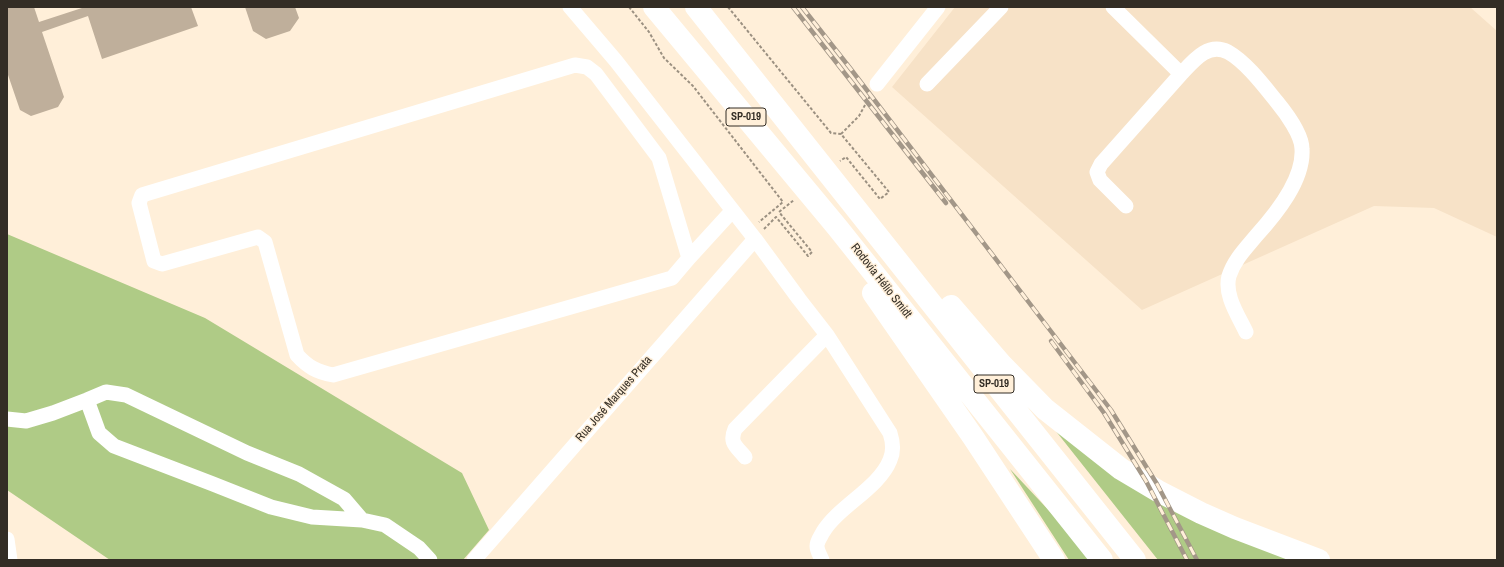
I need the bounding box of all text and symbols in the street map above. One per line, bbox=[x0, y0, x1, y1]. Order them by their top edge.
road number: SP-019 bbox=[726, 108, 766, 126]
street label: Rodovia Hélio Smidt bbox=[847, 241, 915, 321]
street label: Rua José Marques Prata bbox=[573, 353, 655, 445]
road number: SP-019 bbox=[974, 375, 1014, 393]

